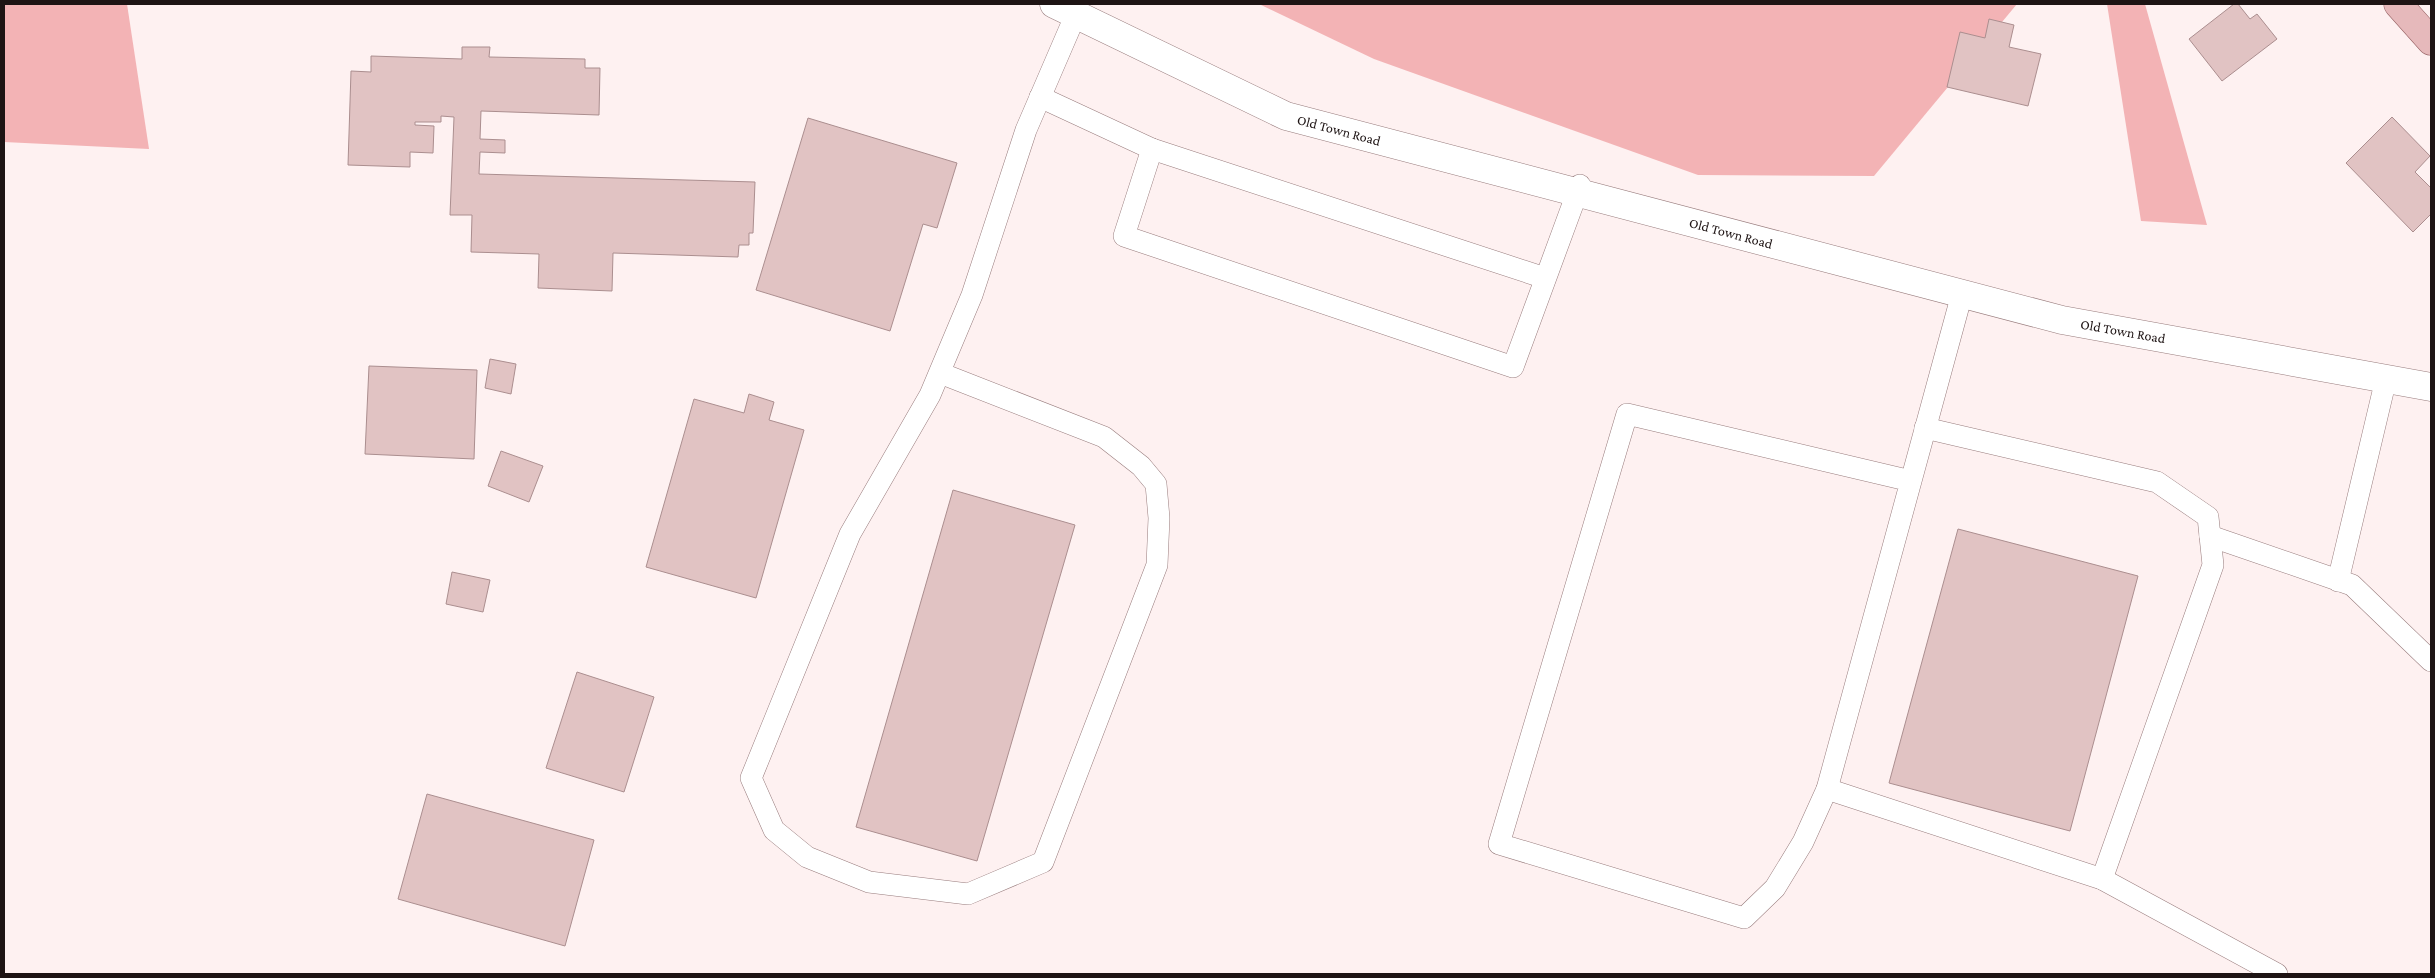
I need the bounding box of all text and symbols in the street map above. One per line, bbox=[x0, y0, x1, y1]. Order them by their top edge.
street label: Old Town Road bbox=[1295, 111, 1383, 149]
street label: Old Town Road bbox=[1687, 214, 1775, 252]
street label: Old Town Road bbox=[2079, 316, 2167, 346]

